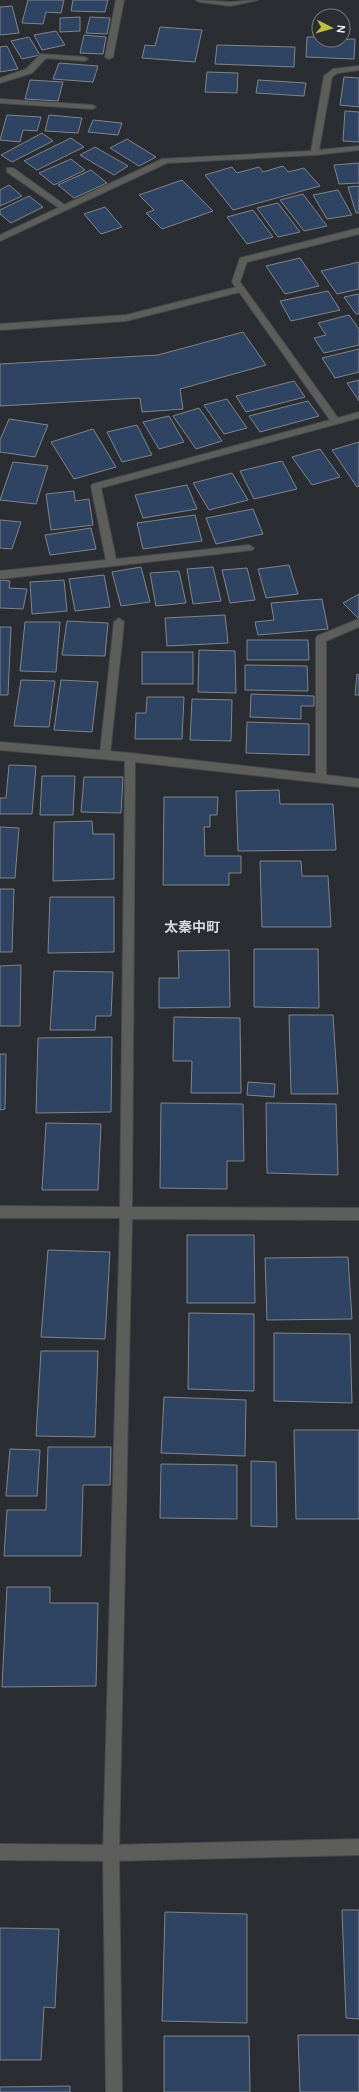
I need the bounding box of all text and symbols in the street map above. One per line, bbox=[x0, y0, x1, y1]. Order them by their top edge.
north arrow bbox=[311, 8, 351, 48]
text: N bbox=[334, 24, 349, 34]
district label: 太秦中町 bbox=[164, 917, 220, 936]

